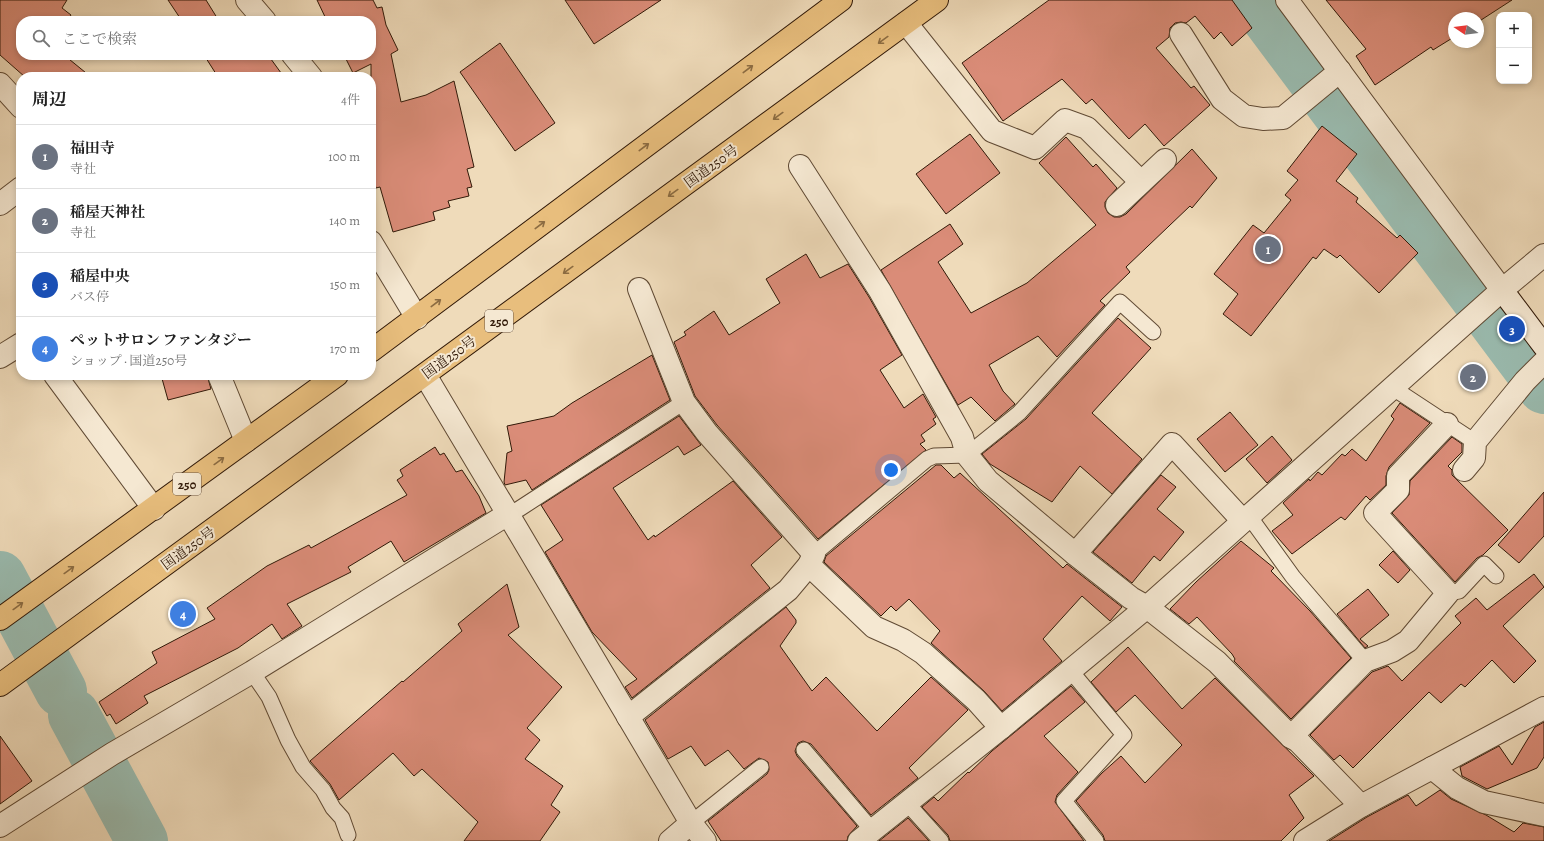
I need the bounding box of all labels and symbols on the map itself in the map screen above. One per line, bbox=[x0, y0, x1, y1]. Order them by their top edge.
north arrow bbox=[1448, 12, 1484, 48]
one-way arrow bbox=[878, 35, 889, 44]
one-way arrow bbox=[743, 65, 754, 73]
one-way arrow bbox=[773, 112, 784, 121]
street label: 国道250号 bbox=[681, 140, 742, 192]
one-way arrow bbox=[639, 143, 650, 151]
one-way arrow bbox=[668, 189, 679, 197]
one-way arrow bbox=[535, 221, 546, 229]
pin: 1 bbox=[1255, 234, 1281, 264]
one-way arrow bbox=[563, 266, 574, 274]
one-way arrow bbox=[431, 299, 442, 307]
road number: 250 bbox=[485, 310, 513, 332]
pin: 3 bbox=[1499, 314, 1525, 344]
street label: 国道250号 bbox=[419, 331, 480, 383]
pin: 2 bbox=[1460, 362, 1486, 392]
one-way arrow bbox=[213, 456, 224, 465]
your location bbox=[881, 460, 901, 480]
road number: 250 bbox=[173, 473, 201, 495]
street label: 国道250号 bbox=[158, 522, 219, 574]
one-way arrow bbox=[63, 566, 74, 574]
pin: 4 bbox=[170, 599, 196, 629]
one-way arrow bbox=[13, 602, 24, 610]

